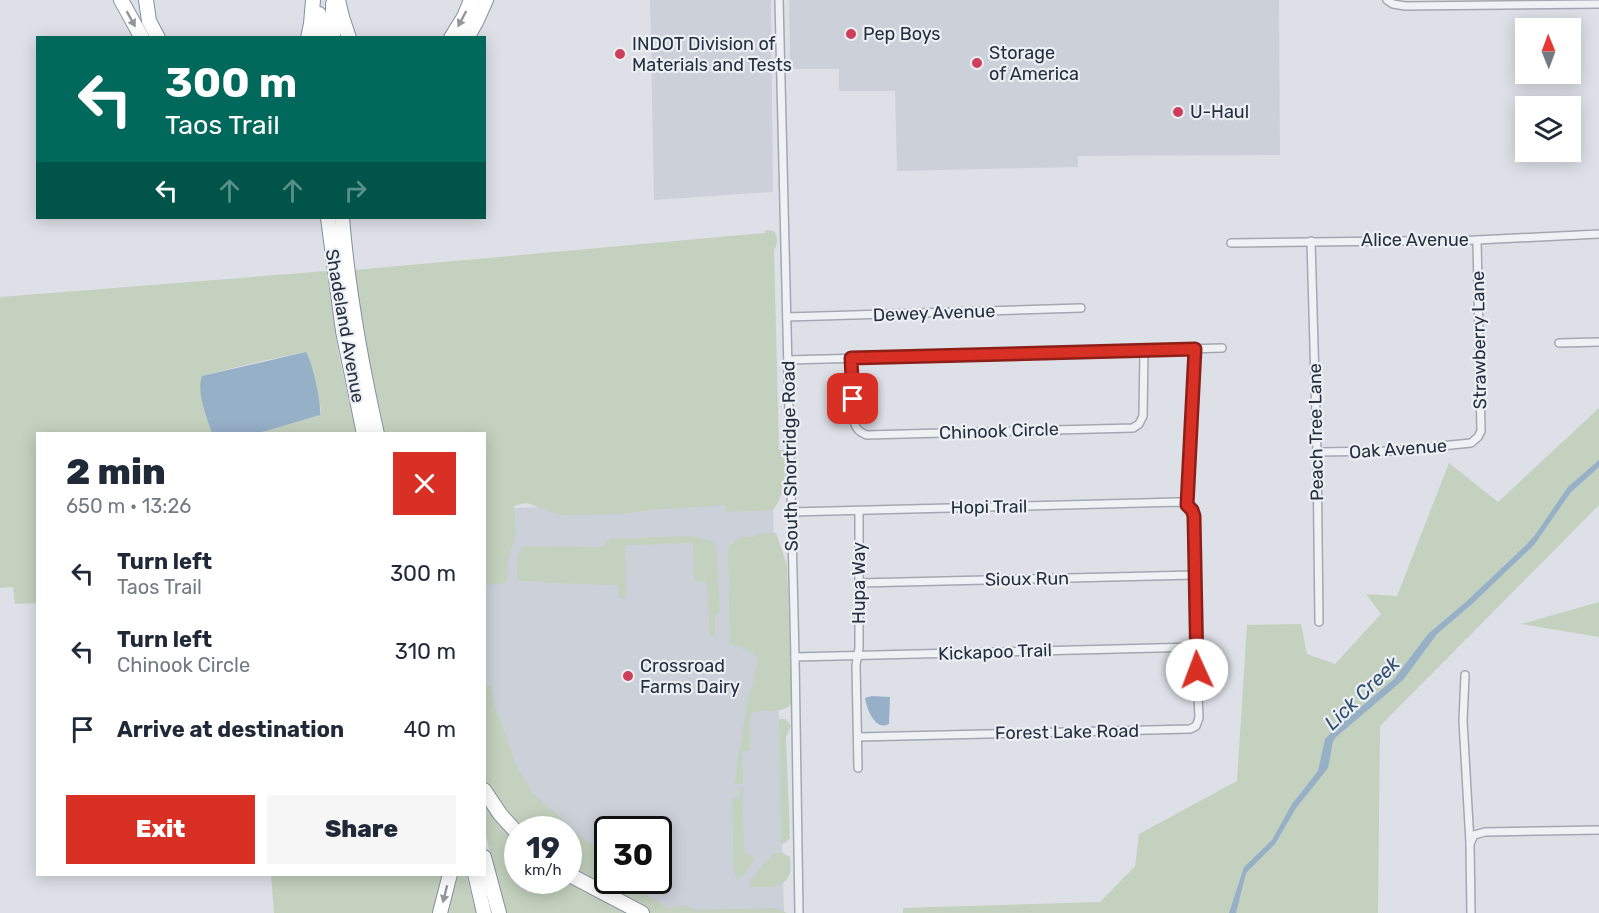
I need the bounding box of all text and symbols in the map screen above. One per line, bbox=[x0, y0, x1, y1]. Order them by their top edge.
one-way arrow bbox=[126, 11, 136, 28]
one-way arrow bbox=[457, 11, 467, 28]
north arrow bbox=[1515, 18, 1581, 84]
map controls bbox=[1515, 18, 1581, 162]
place label: Pep Boys bbox=[863, 23, 940, 45]
marker: Pep Boys bbox=[844, 27, 858, 41]
place label: INDOT Division of Materials and Tests bbox=[632, 33, 792, 76]
place label: Storage of America bbox=[989, 42, 1079, 85]
marker: INDOT Division of Materials and Tests bbox=[613, 47, 627, 61]
marker: Storage of America bbox=[970, 56, 984, 70]
text: 300 m bbox=[165, 58, 297, 108]
icon: left bbox=[66, 60, 144, 138]
button: layers bbox=[1515, 96, 1581, 162]
place label: U-Haul bbox=[1190, 101, 1249, 123]
marker: U-Haul bbox=[1171, 105, 1185, 119]
text: Taos Trail bbox=[165, 109, 280, 141]
icon: left bbox=[150, 174, 183, 207]
icon: ahead bbox=[213, 174, 246, 207]
icon: ahead bbox=[276, 174, 309, 207]
icon: right bbox=[339, 174, 372, 207]
street label: Alice Avenue bbox=[1361, 229, 1469, 251]
street label: Shadeland Avenue bbox=[321, 247, 369, 405]
street label: Strawberry Lane bbox=[1467, 270, 1491, 410]
street label: Dewey Avenue bbox=[872, 300, 996, 326]
street label: South Shortridge Road bbox=[777, 360, 803, 552]
street label: Peach Tree Lane bbox=[1304, 363, 1328, 501]
pin bbox=[827, 373, 878, 424]
icon: arrive bbox=[836, 382, 869, 415]
street label: Chinook Circle bbox=[939, 418, 1059, 444]
street label: Oak Avenue bbox=[1348, 435, 1448, 463]
text: 2 min bbox=[66, 450, 166, 493]
button: close bbox=[393, 452, 456, 515]
text: 650 m · 13:26 bbox=[66, 494, 191, 518]
street label: Hopi Trail bbox=[951, 495, 1027, 519]
street label: Hupa Way bbox=[848, 542, 870, 624]
text: Turn left bbox=[117, 548, 212, 575]
icon: left bbox=[66, 557, 99, 590]
text: 300 m bbox=[390, 560, 456, 587]
street label: Sioux Run bbox=[985, 567, 1069, 591]
text: Taos Trail bbox=[117, 575, 202, 599]
text: Turn left bbox=[117, 626, 212, 653]
icon: left bbox=[66, 635, 99, 668]
text: 310 m bbox=[395, 638, 456, 665]
position arrow bbox=[1165, 638, 1229, 702]
street label: Kickapoo Trail bbox=[938, 639, 1052, 665]
water label: Lick Creek bbox=[1319, 651, 1405, 735]
text: Chinook Circle bbox=[117, 653, 250, 677]
place label: Crossroad Farms Dairy bbox=[640, 655, 740, 698]
marker: Crossroad Farms Dairy bbox=[621, 669, 635, 683]
icon: arrive bbox=[66, 713, 99, 746]
text: Arrive at destination bbox=[117, 716, 344, 743]
text: 40 m bbox=[403, 716, 456, 743]
street label: Forest Lake Road bbox=[995, 720, 1139, 744]
button: Exit bbox=[66, 795, 255, 864]
button: Share bbox=[267, 795, 456, 864]
speed limit sign: 30 bbox=[594, 816, 672, 894]
text: 19 bbox=[526, 830, 560, 866]
text: km/h bbox=[524, 861, 562, 879]
one-way arrow bbox=[440, 885, 450, 903]

